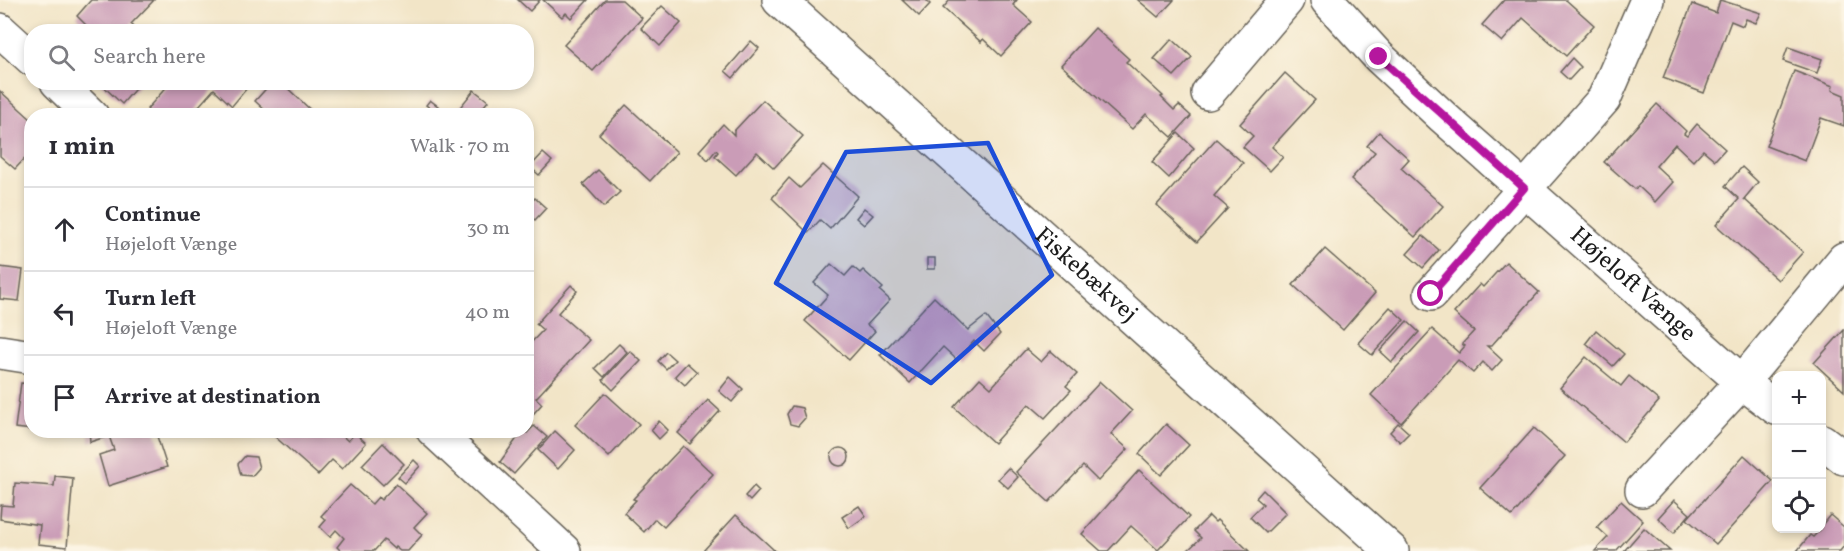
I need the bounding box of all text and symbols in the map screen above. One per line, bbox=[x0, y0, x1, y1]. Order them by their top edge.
search box bbox=[24, 24, 534, 90]
icon: search bbox=[45, 41, 78, 74]
text: Search here bbox=[93, 42, 206, 73]
route end bbox=[1365, 43, 1391, 69]
text: 1 min bbox=[48, 129, 115, 165]
text: Walk · 70 m bbox=[410, 133, 510, 161]
text: Continue bbox=[105, 200, 201, 231]
icon: ahead bbox=[48, 213, 81, 246]
text: 30 m bbox=[466, 215, 510, 243]
street label: Fiskebækvej bbox=[1026, 220, 1144, 331]
street label: Højeloft Vænge bbox=[1562, 220, 1703, 350]
text: Højeloft Vænge bbox=[105, 231, 237, 259]
route start bbox=[1417, 280, 1443, 306]
text: Turn left bbox=[105, 284, 196, 315]
icon: left bbox=[48, 297, 81, 330]
text: 40 m bbox=[465, 299, 510, 327]
text: Højeloft Vænge bbox=[105, 315, 237, 343]
map controls bbox=[1772, 371, 1826, 533]
button: + bbox=[1772, 371, 1826, 425]
icon: arrive bbox=[48, 381, 81, 414]
text: Arrive at destination bbox=[105, 382, 321, 413]
button: − bbox=[1772, 425, 1826, 479]
button: locate bbox=[1772, 479, 1826, 533]

